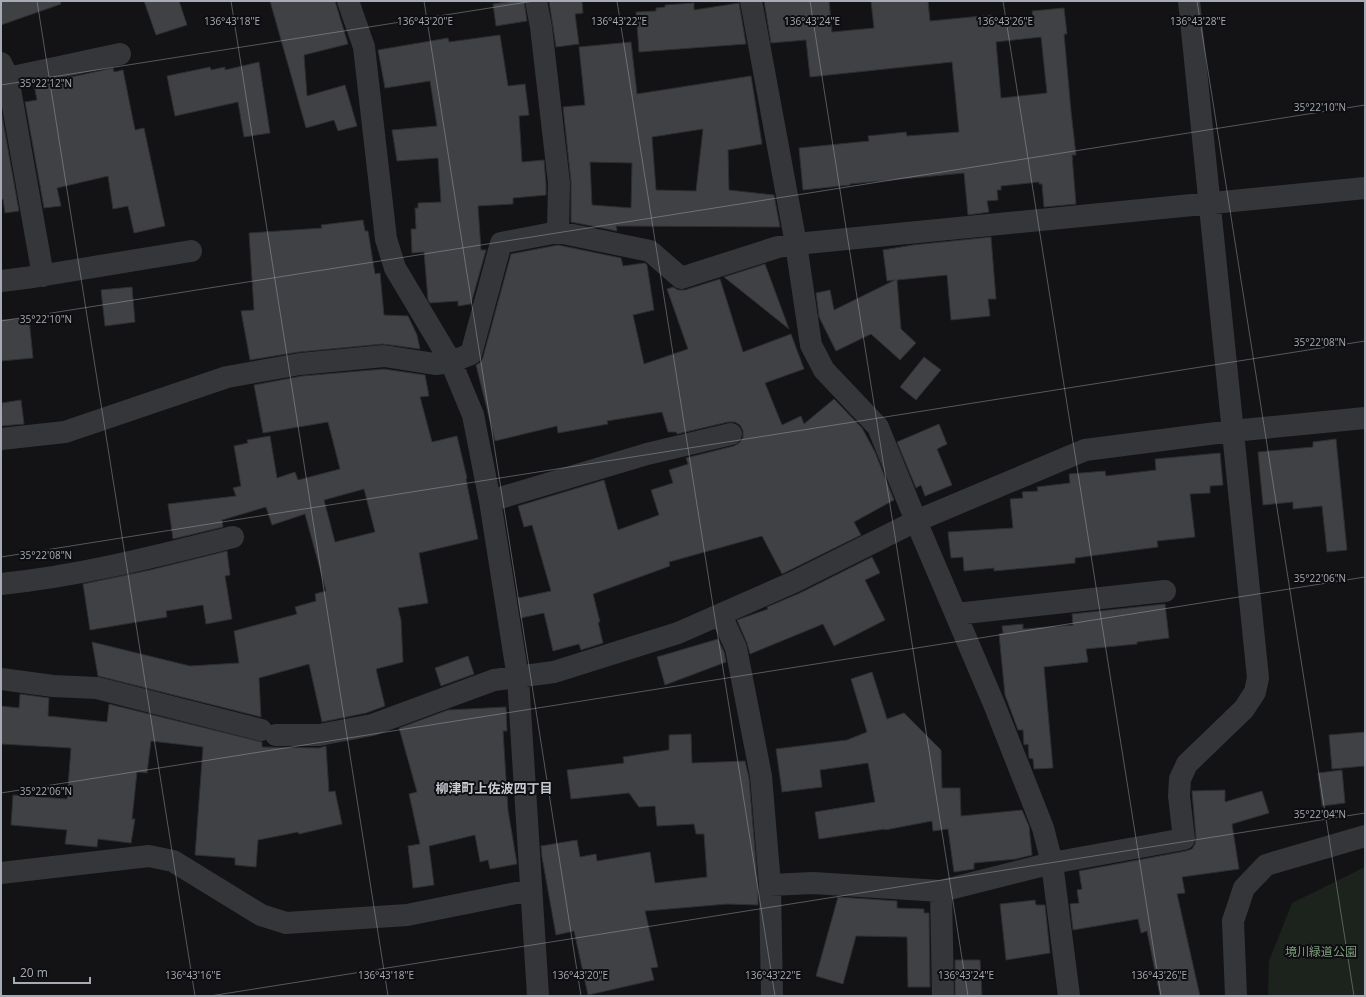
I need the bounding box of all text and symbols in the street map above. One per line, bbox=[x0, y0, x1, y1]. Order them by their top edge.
text: 136°43'18"E bbox=[204, 14, 260, 28]
text: 136°43'20"E bbox=[397, 14, 453, 28]
text: 136°43'22"E bbox=[591, 14, 647, 28]
text: 136°43'24"E bbox=[784, 14, 840, 28]
text: 136°43'26"E bbox=[977, 14, 1033, 28]
text: 136°43'28"E bbox=[1170, 14, 1226, 28]
text: 35°22'12"N bbox=[20, 76, 72, 90]
text: 35°22'10"N bbox=[1294, 100, 1346, 114]
text: 35°22'10"N bbox=[20, 312, 72, 326]
text: 35°22'08"N bbox=[1294, 335, 1346, 349]
text: 35°22'08"N bbox=[20, 548, 72, 562]
text: 35°22'06"N bbox=[1294, 571, 1346, 585]
district label: 柳津町上佐波四丁目 bbox=[435, 779, 553, 797]
text: 35°22'06"N bbox=[20, 784, 72, 798]
text: 35°22'04"N bbox=[1294, 807, 1346, 821]
park label: 境川緑道公園 bbox=[1285, 943, 1357, 960]
scale bar bbox=[14, 959, 90, 985]
text: 20 m bbox=[20, 964, 48, 981]
text: 136°43'16"E bbox=[165, 968, 221, 982]
text: 136°43'18"E bbox=[358, 968, 414, 982]
text: 136°43'20"E bbox=[552, 968, 608, 982]
text: 136°43'22"E bbox=[745, 968, 801, 982]
text: 136°43'24"E bbox=[938, 968, 994, 982]
text: 136°43'26"E bbox=[1131, 968, 1187, 982]

